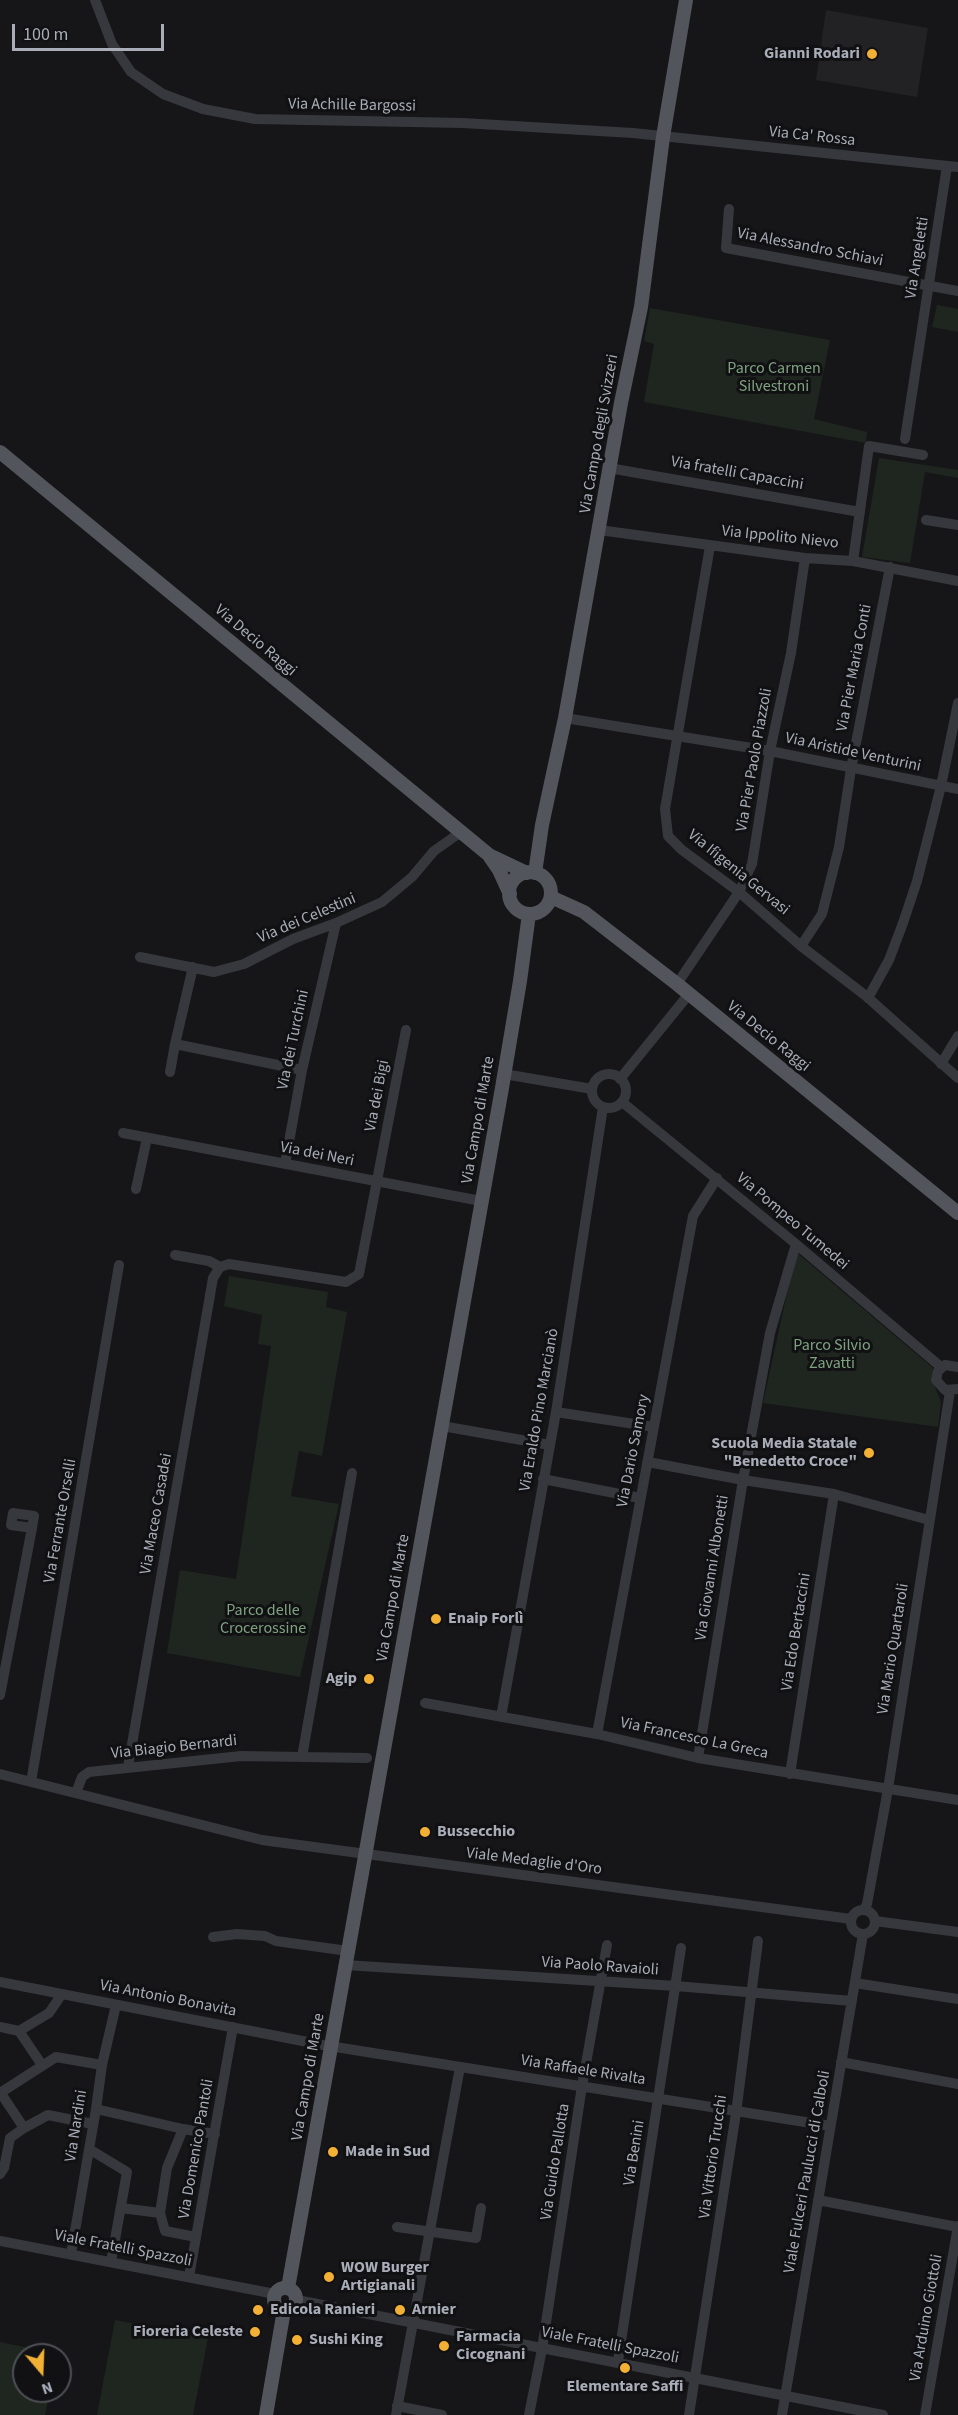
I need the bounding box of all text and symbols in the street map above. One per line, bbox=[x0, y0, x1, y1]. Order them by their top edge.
scale bar bbox=[15, 12, 166, 50]
text: 100 m bbox=[23, 22, 68, 47]
place label: Gianni Rodari bbox=[764, 44, 860, 64]
marker: Gianni Rodari bbox=[865, 47, 879, 61]
street label: Via Achille Bargossi bbox=[288, 95, 416, 117]
street label: Via Ca' Rossa bbox=[768, 123, 856, 151]
street label: Via Angeletti bbox=[902, 216, 934, 300]
street label: Via Alessandro Schiavi bbox=[735, 224, 885, 272]
street label: Via Campo degli Svizzeri bbox=[577, 353, 623, 515]
park label: Parco Carmen Silvestroni bbox=[727, 359, 821, 397]
street label: Via fratelli Capaccini bbox=[669, 453, 805, 495]
street label: Via Ippolito Nievo bbox=[721, 522, 839, 554]
street label: Via Decio Raggi bbox=[210, 601, 300, 681]
street label: Via Pier Maria Conti bbox=[833, 603, 877, 733]
street label: Via Pier Paolo Piazzoli bbox=[733, 687, 777, 833]
street label: Via Aristide Venturini bbox=[783, 729, 923, 777]
street label: Via Ifigenia Gervasi bbox=[683, 826, 793, 920]
street label: Via dei Celestini bbox=[255, 890, 359, 948]
street label: Via dei Turchini bbox=[274, 988, 314, 1092]
street label: Via Decio Raggi bbox=[723, 998, 813, 1076]
street label: Via Campo di Marte bbox=[458, 1055, 500, 1185]
street label: Via dei Bigi bbox=[362, 1058, 394, 1134]
street label: Via dei Neri bbox=[278, 1138, 356, 1172]
street label: Via Pompeo Tumedei bbox=[732, 1169, 852, 1275]
street label: Via Eraldo Pino Marcianò bbox=[516, 1327, 564, 1493]
park label: Parco Silvio Zavatti bbox=[793, 1336, 871, 1374]
street label: Via Dario Samory bbox=[614, 1393, 654, 1509]
place label: Scuola Media Statale "Benedetto Croce" bbox=[711, 1434, 857, 1472]
marker: Scuola Media Statale "Benedetto Croce" bbox=[862, 1446, 876, 1460]
street label: Via Maceo Casadei bbox=[137, 1452, 177, 1576]
street label: Via Ferrante Orselli bbox=[41, 1457, 81, 1585]
street label: Via Giovanni Albonetti bbox=[692, 1494, 734, 1642]
street label: Via Campo di Marte bbox=[373, 1533, 415, 1663]
street label: Via Edo Bertaccini bbox=[778, 1572, 816, 1692]
street label: Via Mario Quartaroli bbox=[874, 1582, 914, 1716]
park label: Parco delle Crocerossine bbox=[220, 1601, 306, 1639]
place label: Enaip Forlì bbox=[448, 1609, 523, 1629]
marker: Enaip Forlì bbox=[429, 1612, 443, 1626]
place label: Agip bbox=[326, 1669, 357, 1689]
marker: Agip bbox=[362, 1672, 376, 1686]
street label: Via Francesco La Greca bbox=[618, 1714, 770, 1764]
street label: Via Biagio Bernardi bbox=[110, 1732, 238, 1764]
place label: Bussecchio bbox=[437, 1822, 515, 1842]
marker: Bussecchio bbox=[418, 1825, 432, 1839]
street label: Viale Medaglie d'Oro bbox=[465, 1844, 603, 1880]
street label: Via Paolo Ravaioli bbox=[541, 1953, 659, 1981]
street label: Via Antonio Bonavita bbox=[98, 1976, 238, 2022]
street label: Via Campo di Marte bbox=[288, 2012, 330, 2142]
street label: Via Raffaele Rivalta bbox=[519, 2052, 647, 2090]
street label: Viale Fulceri Paulucci di Calboli bbox=[781, 2069, 835, 2275]
street label: Via Domenico Pantoli bbox=[175, 2078, 219, 2220]
street label: Via Nardini bbox=[62, 2089, 92, 2163]
street label: Via Vittorio Trucchi bbox=[696, 2094, 732, 2220]
street label: Via Guido Pallotta bbox=[537, 2102, 575, 2222]
street label: Via Benini bbox=[620, 2119, 650, 2187]
place label: Made in Sud bbox=[345, 2142, 430, 2162]
marker: Made in Sud bbox=[326, 2145, 340, 2159]
street label: Viale Fratelli Spazzoli bbox=[53, 2226, 193, 2272]
street label: Via Arduino Giottoli bbox=[906, 2253, 948, 2383]
place label: WOW Burger Artigianali bbox=[341, 2258, 429, 2296]
marker: WOW Burger Artigianali bbox=[322, 2270, 336, 2284]
place label: Edicola Ranieri bbox=[270, 2300, 375, 2320]
place label: Arnier bbox=[412, 2300, 456, 2320]
marker: Edicola Ranieri bbox=[251, 2303, 265, 2317]
marker: Arnier bbox=[393, 2303, 407, 2317]
place label: Fioreria Celeste bbox=[133, 2322, 243, 2342]
street label: Viale Fratelli Spazzoli bbox=[540, 2323, 680, 2369]
marker: Fioreria Celeste bbox=[248, 2325, 262, 2339]
place label: Farmacia Cicognani bbox=[456, 2327, 525, 2365]
place label: Sushi King bbox=[309, 2330, 383, 2350]
marker: Sushi King bbox=[290, 2333, 304, 2347]
marker: Farmacia Cicognani bbox=[437, 2339, 451, 2353]
north arrow bbox=[12, 2343, 72, 2403]
marker: Elementare Saffi bbox=[618, 2361, 632, 2375]
text: N bbox=[39, 2376, 56, 2400]
place label: Elementare Saffi bbox=[567, 2377, 683, 2397]

